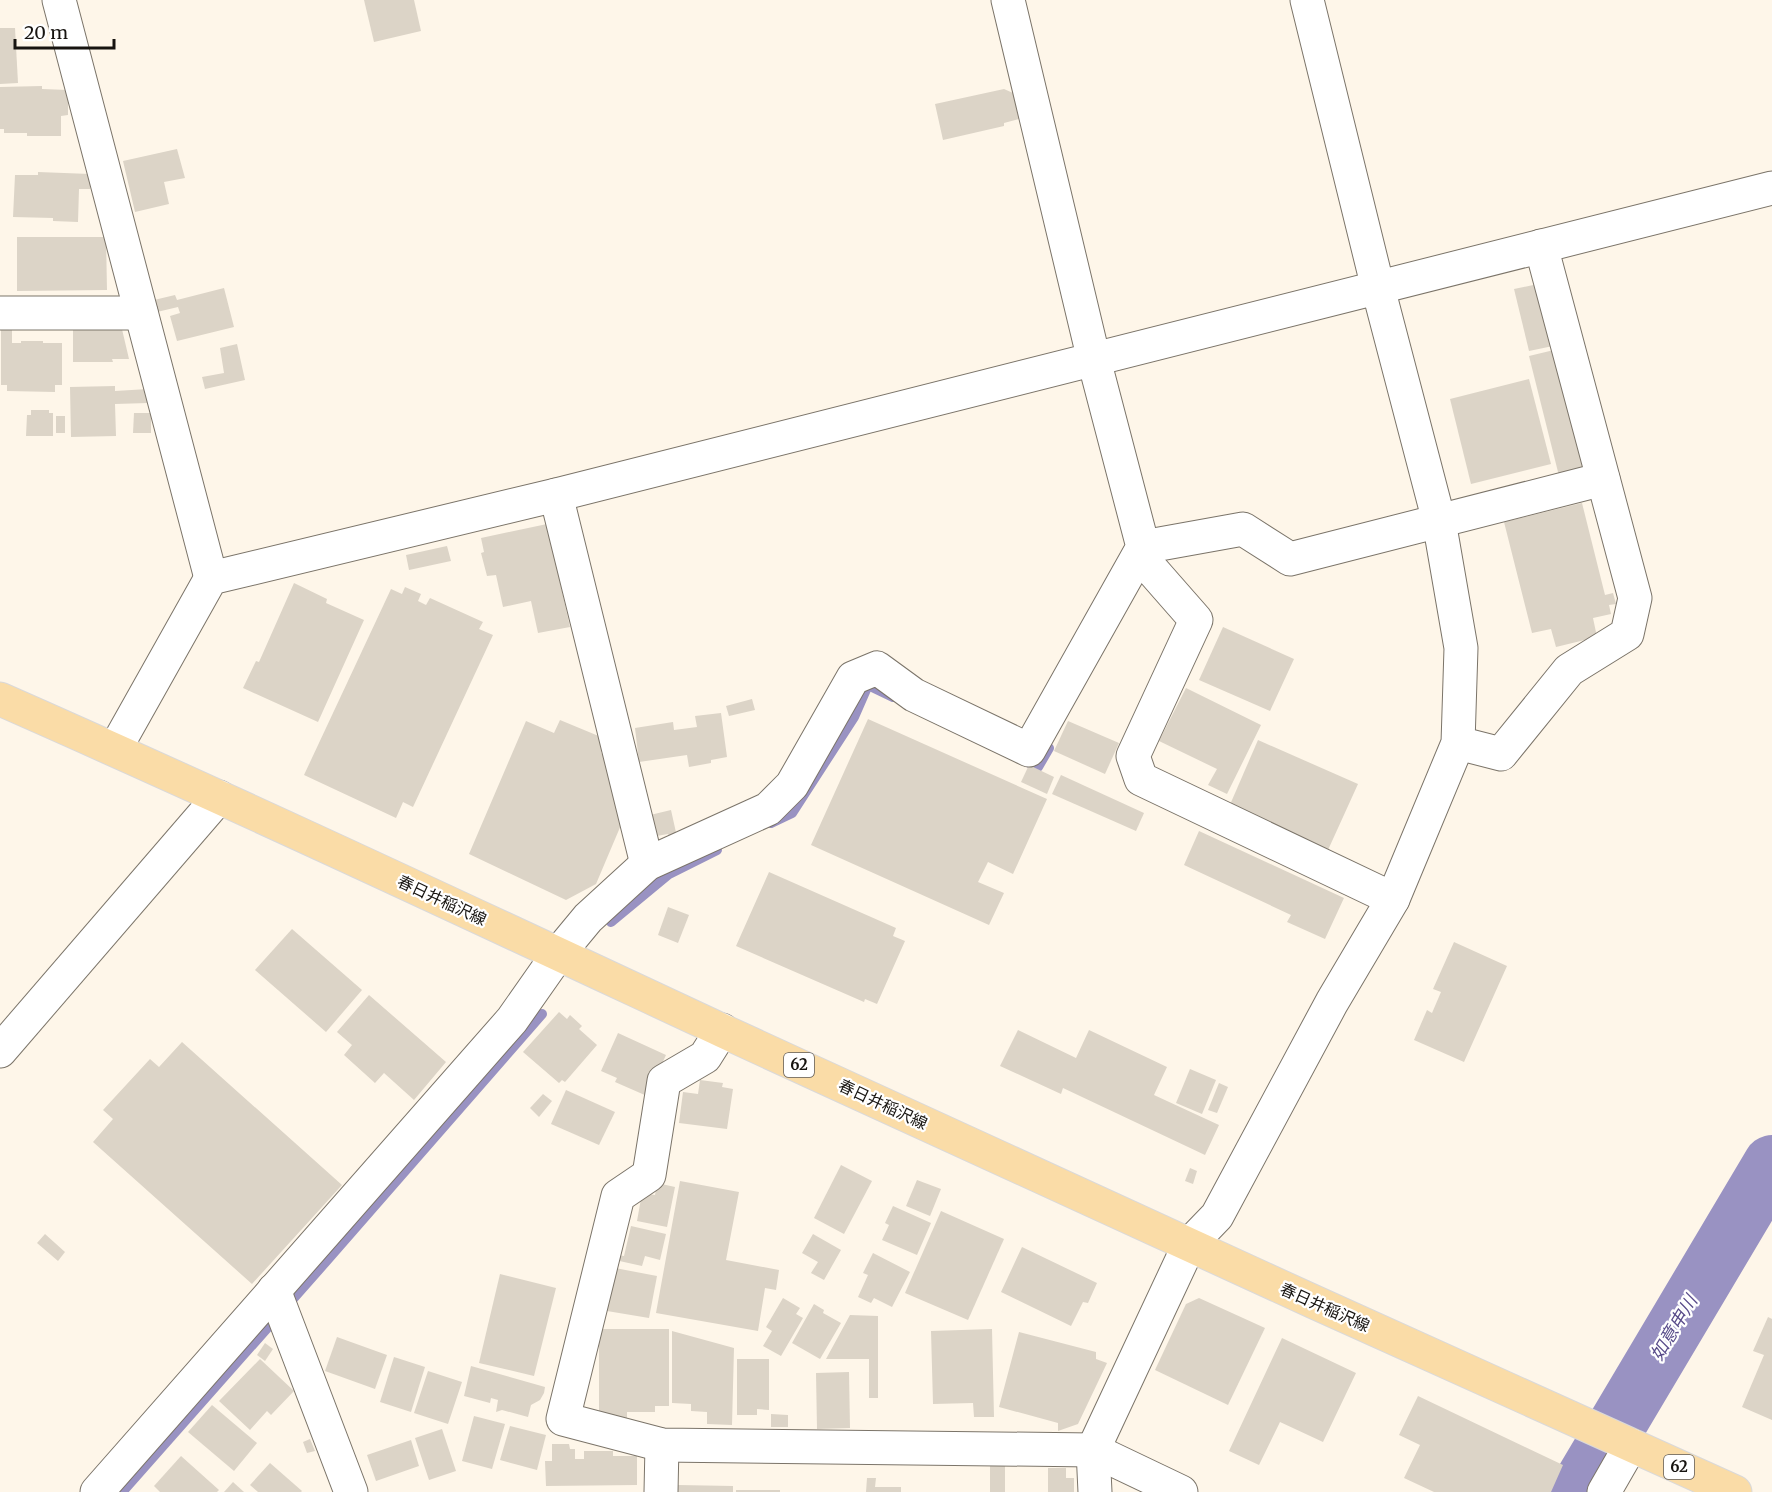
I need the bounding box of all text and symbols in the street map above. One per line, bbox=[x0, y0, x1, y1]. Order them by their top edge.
scale bar bbox=[15, 12, 114, 50]
text: 20 m bbox=[24, 21, 68, 44]
street label: 春日井稲沢線 bbox=[394, 871, 490, 929]
road number: 62 bbox=[784, 1053, 814, 1077]
street label: 春日井稲沢線 bbox=[835, 1075, 931, 1133]
street label: 春日井稲沢線 bbox=[1277, 1278, 1373, 1336]
water label: 如意申川 bbox=[1645, 1289, 1703, 1365]
road number: 62 bbox=[1664, 1455, 1694, 1479]

